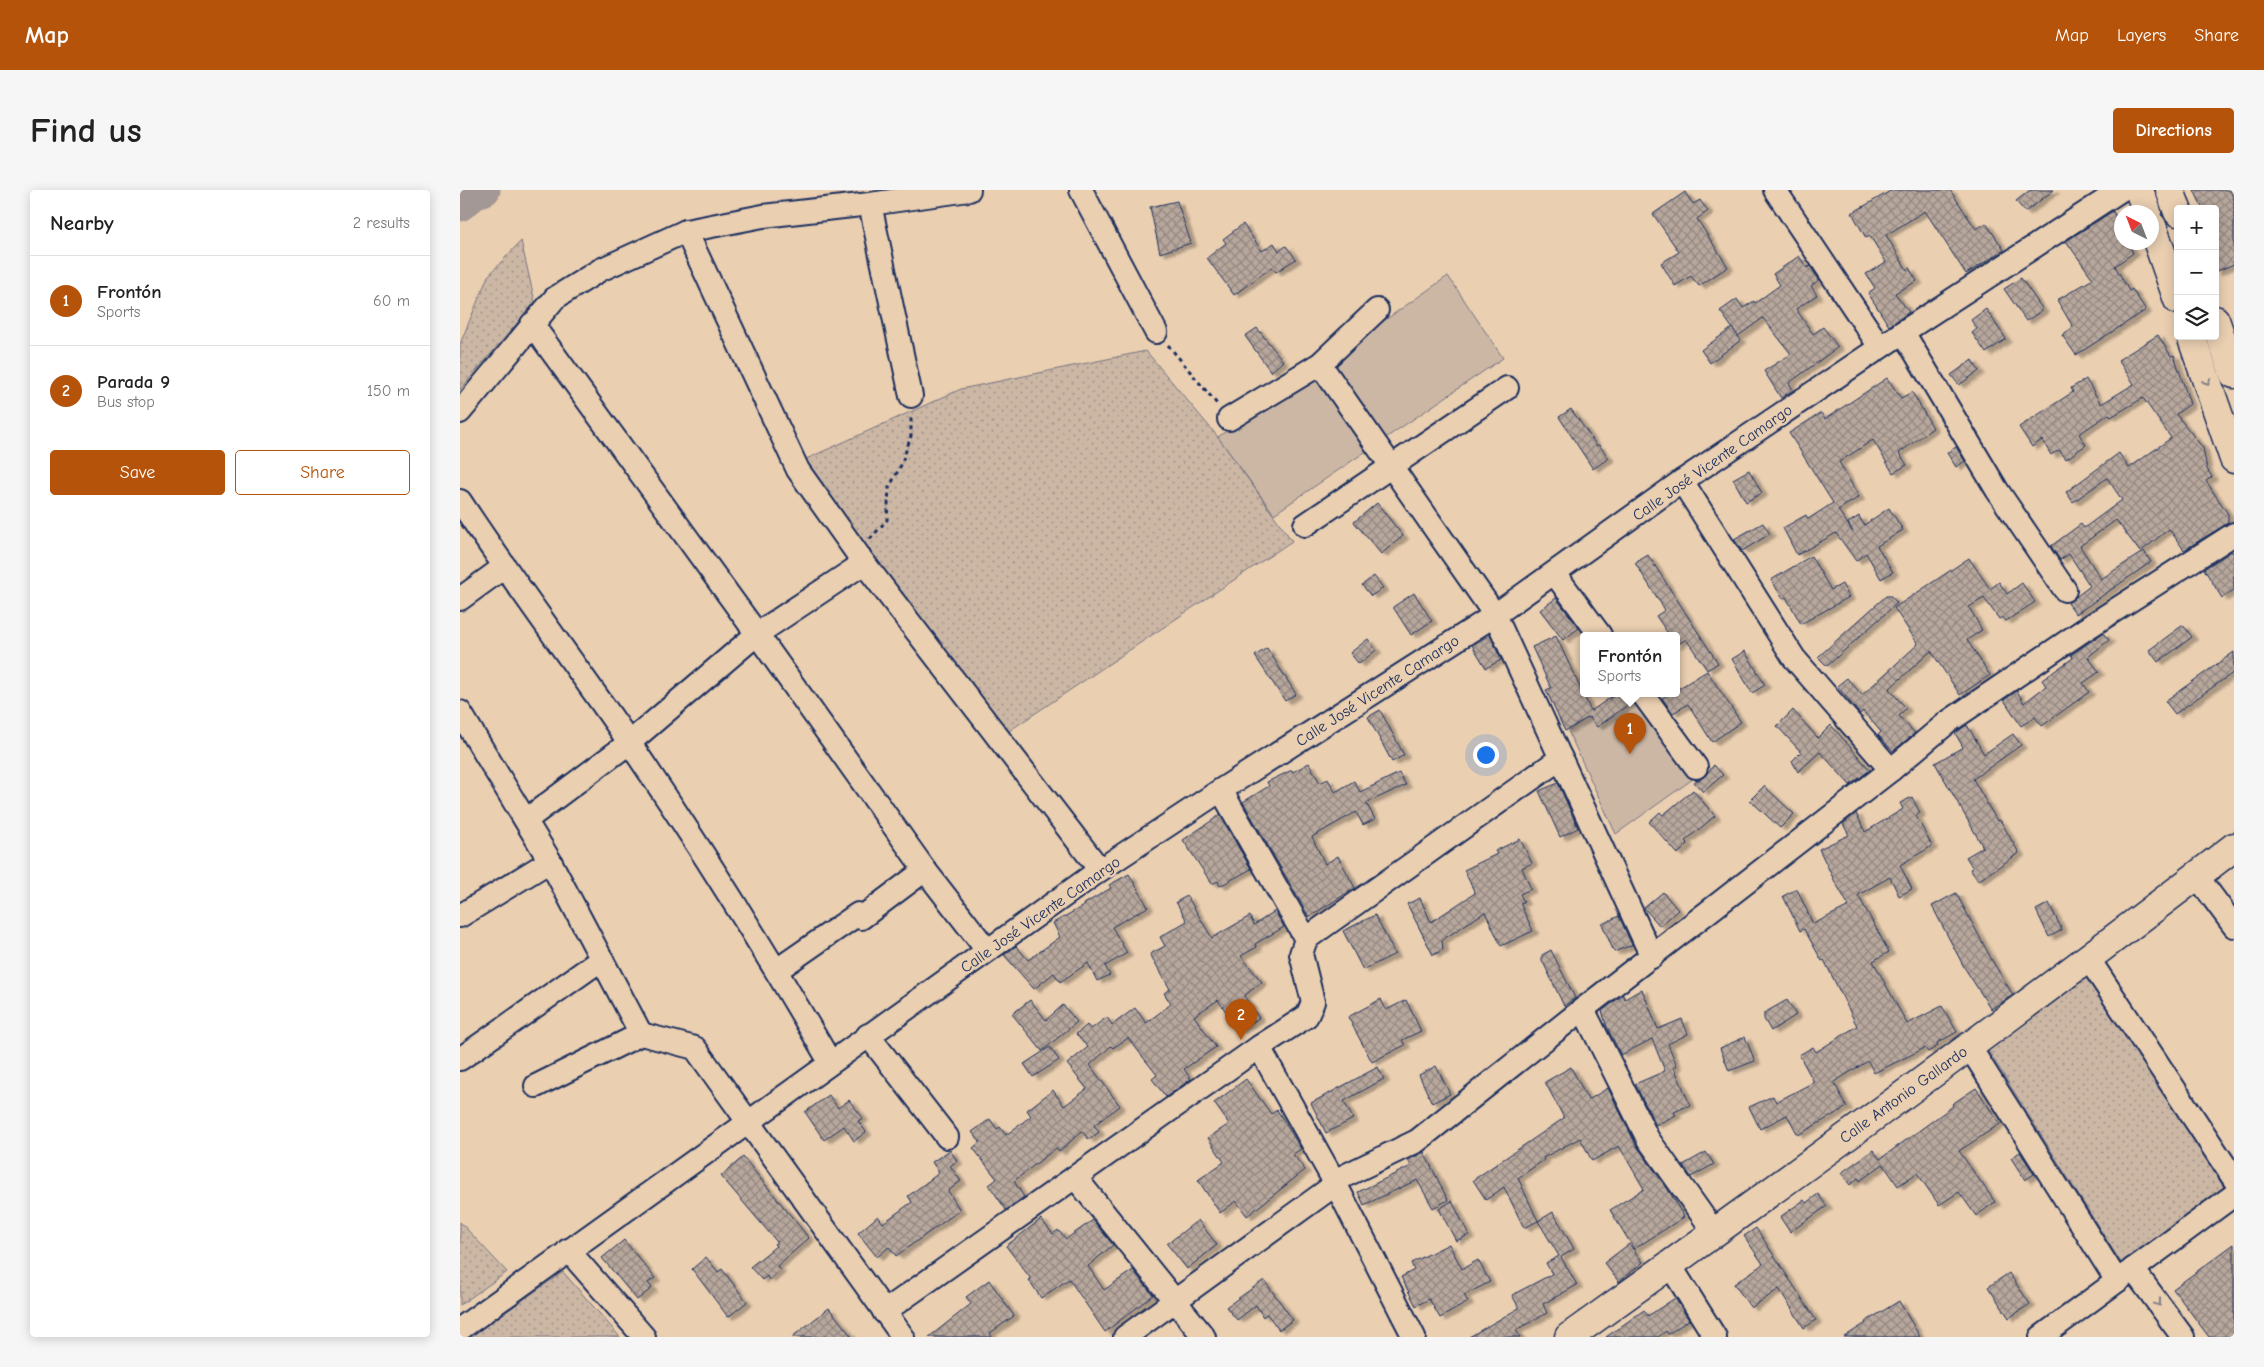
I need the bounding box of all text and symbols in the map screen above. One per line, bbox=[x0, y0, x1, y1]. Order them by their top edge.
text: Map bbox=[25, 21, 69, 49]
text: Map bbox=[2055, 25, 2089, 46]
text: Layers bbox=[2117, 25, 2166, 46]
text: Share bbox=[2194, 25, 2239, 46]
button: Directions bbox=[2113, 108, 2234, 153]
text: Find us bbox=[30, 110, 142, 151]
north arrow bbox=[2114, 205, 2159, 250]
map controls bbox=[2174, 205, 2219, 340]
button: + bbox=[2174, 205, 2219, 250]
text: Nearby bbox=[50, 211, 114, 235]
text: 2 results bbox=[353, 214, 410, 232]
button: − bbox=[2174, 250, 2219, 295]
text: Frontón bbox=[97, 281, 162, 303]
text: 1 bbox=[63, 292, 69, 310]
text: 60 m bbox=[373, 292, 410, 310]
button: layers bbox=[2174, 295, 2219, 340]
text: Sports bbox=[97, 303, 140, 321]
text: Parada 9 bbox=[97, 371, 170, 393]
one-way arrow bbox=[2201, 377, 2211, 386]
text: 2 bbox=[62, 382, 70, 400]
text: 150 m bbox=[367, 382, 410, 400]
text: Bus stop bbox=[97, 393, 155, 411]
street label: Calle José Vicente Camargo bbox=[1629, 401, 1796, 525]
button: Save bbox=[50, 450, 225, 495]
button: Share bbox=[235, 450, 410, 495]
street label: Calle José Vicente Camargo bbox=[1293, 631, 1462, 750]
popup bbox=[1580, 632, 1680, 697]
text: Frontón bbox=[1598, 645, 1662, 667]
text: Sports bbox=[1598, 667, 1641, 685]
pin: 1 bbox=[1614, 713, 1646, 754]
your location bbox=[1473, 742, 1499, 768]
street label: Calle José Vicente Camargo bbox=[957, 853, 1124, 977]
pin: 2 bbox=[1225, 999, 1257, 1040]
street label: Calle Antonio Gallardo bbox=[1836, 1042, 1971, 1147]
one-way arrow bbox=[2152, 1297, 2161, 1307]

